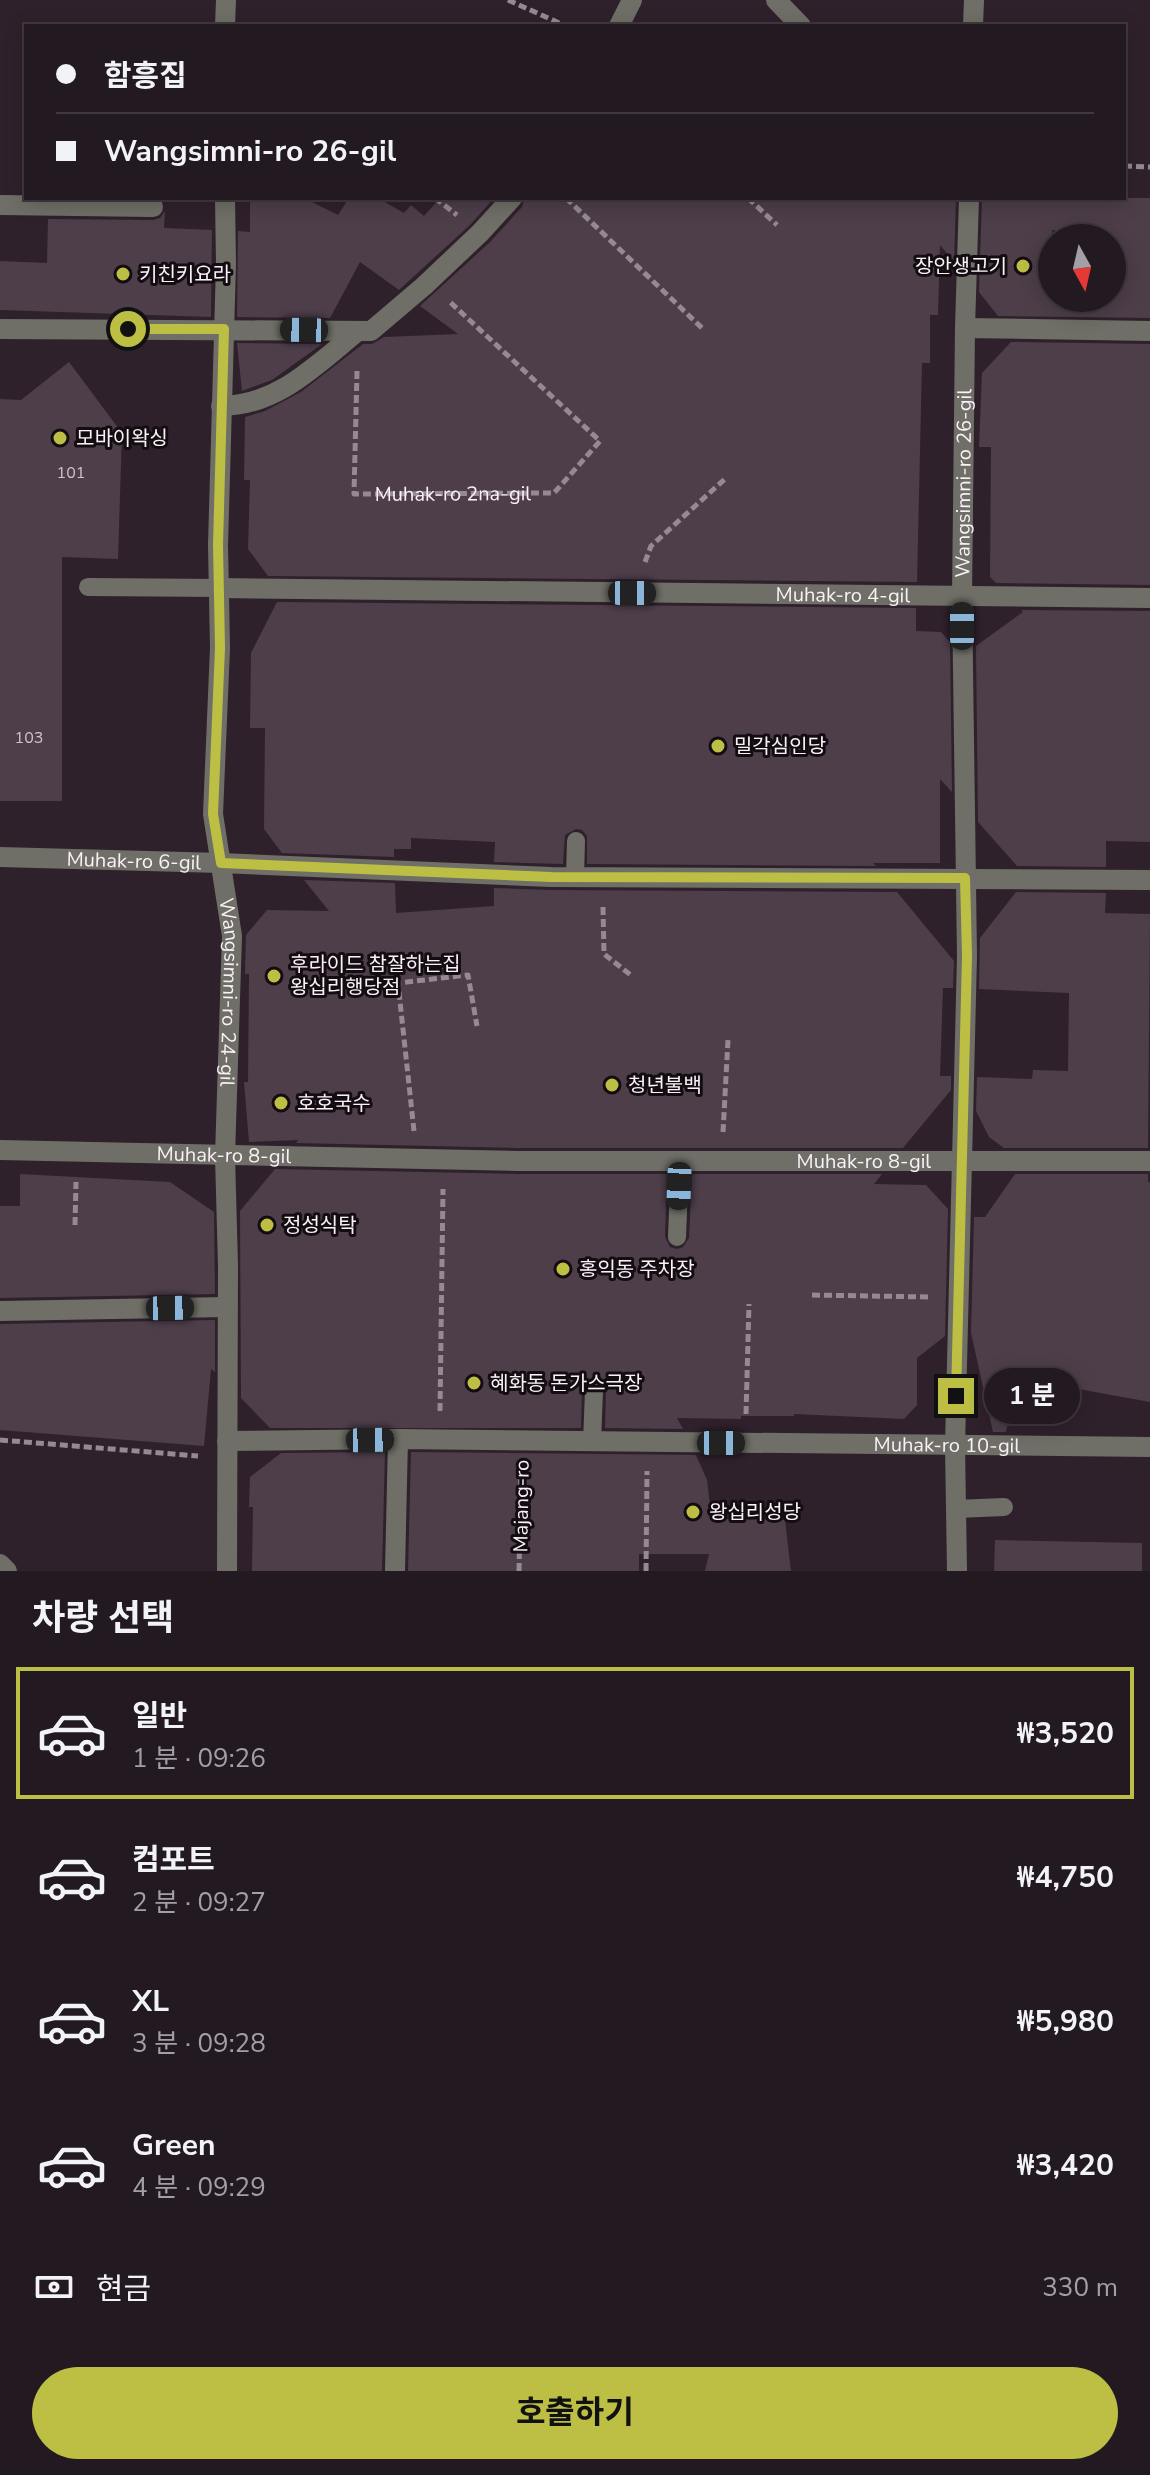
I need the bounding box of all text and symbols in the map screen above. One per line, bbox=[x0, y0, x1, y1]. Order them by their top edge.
text: 함흥집 bbox=[104, 56, 187, 97]
text: Wangsimni-ro 26-gil bbox=[104, 131, 396, 172]
north arrow bbox=[1038, 224, 1126, 312]
map controls bbox=[1038, 224, 1126, 312]
place label: 장안생고기 bbox=[915, 253, 1007, 280]
marker: 장안생고기 bbox=[1014, 257, 1032, 275]
place label: 키친키요라 bbox=[139, 261, 231, 288]
marker: 키친키요라 bbox=[114, 265, 132, 283]
route start bbox=[110, 311, 146, 347]
car bbox=[280, 318, 328, 342]
street label: Wangsimni-ro 26-gil bbox=[949, 389, 978, 578]
place label: 모바이왁싱 bbox=[76, 425, 168, 452]
marker: 모바이왁싱 bbox=[51, 429, 69, 447]
house number: 101 bbox=[57, 462, 85, 484]
street label: Muhak-ro 2na-gil bbox=[375, 480, 531, 508]
car bbox=[608, 581, 656, 605]
street label: Muhak-ro 4-gil bbox=[776, 581, 910, 609]
car bbox=[950, 602, 974, 650]
house number: 103 bbox=[15, 727, 43, 749]
place label: 밀각심인당 bbox=[734, 733, 826, 760]
marker: 밀각심인당 bbox=[709, 737, 727, 755]
street label: Muhak-ro 6-gil bbox=[66, 846, 202, 876]
street label: Wangsimni-ro 24-gil bbox=[212, 896, 246, 1087]
place label: 후라이드 참잘하는집 왕십리행당점 bbox=[290, 951, 461, 1001]
marker: 후라이드 참잘하는집 왕십리행당점 bbox=[265, 967, 283, 985]
place label: 청년불백 bbox=[628, 1072, 702, 1099]
marker: 청년불백 bbox=[603, 1076, 621, 1094]
place label: 호호국수 bbox=[297, 1090, 371, 1117]
marker: 호호국수 bbox=[272, 1094, 290, 1112]
street label: Muhak-ro 8-gil bbox=[156, 1140, 292, 1170]
street label: Muhak-ro 8-gil bbox=[797, 1148, 931, 1175]
car bbox=[666, 1162, 692, 1210]
place label: 정성식탁 bbox=[283, 1212, 357, 1239]
marker: 정성식탁 bbox=[258, 1216, 276, 1234]
place label: 홍익동 주차장 bbox=[579, 1256, 695, 1283]
marker: 홍익동 주차장 bbox=[554, 1260, 572, 1278]
car bbox=[146, 1296, 194, 1320]
callout: 1 분 bbox=[984, 1368, 1080, 1424]
place label: 혜화동 돈가스극장 bbox=[490, 1370, 642, 1397]
marker: 혜화동 돈가스극장 bbox=[465, 1374, 483, 1392]
route end bbox=[938, 1378, 974, 1414]
text: 1 분 bbox=[1009, 1378, 1055, 1413]
car bbox=[346, 1428, 394, 1452]
car bbox=[697, 1431, 745, 1455]
street label: Muhak-ro 10-gil bbox=[874, 1431, 1020, 1460]
street label: Majang-ro bbox=[507, 1459, 536, 1553]
place label: 왕십리성당 bbox=[709, 1499, 801, 1526]
marker: 왕십리성당 bbox=[684, 1503, 702, 1521]
text: 차량 선택 bbox=[32, 1594, 174, 1643]
text: 일반 bbox=[132, 1696, 187, 1737]
icon: car bbox=[36, 1697, 108, 1769]
text: ₩3,520 bbox=[1017, 1713, 1114, 1754]
text: 1 분 · 09:26 bbox=[132, 1741, 266, 1776]
text: 컴포트 bbox=[132, 1840, 215, 1881]
icon: car bbox=[36, 1841, 108, 1913]
text: ₩4,750 bbox=[1017, 1857, 1114, 1898]
text: 2 분 · 09:27 bbox=[132, 1885, 266, 1920]
text: XL bbox=[132, 1981, 169, 2022]
icon: car bbox=[36, 1985, 108, 2057]
text: ₩5,980 bbox=[1017, 2001, 1114, 2042]
text: 3 분 · 09:28 bbox=[132, 2026, 266, 2061]
text: Green bbox=[132, 2125, 216, 2166]
icon: car bbox=[36, 2129, 108, 2201]
text: ₩3,420 bbox=[1017, 2145, 1114, 2186]
text: 4 분 · 09:29 bbox=[132, 2170, 266, 2205]
icon: cash bbox=[32, 2265, 76, 2309]
text: 현금 bbox=[96, 2269, 151, 2310]
text: 330 m bbox=[1042, 2270, 1118, 2305]
button: 호출하기 bbox=[32, 2367, 1118, 2459]

